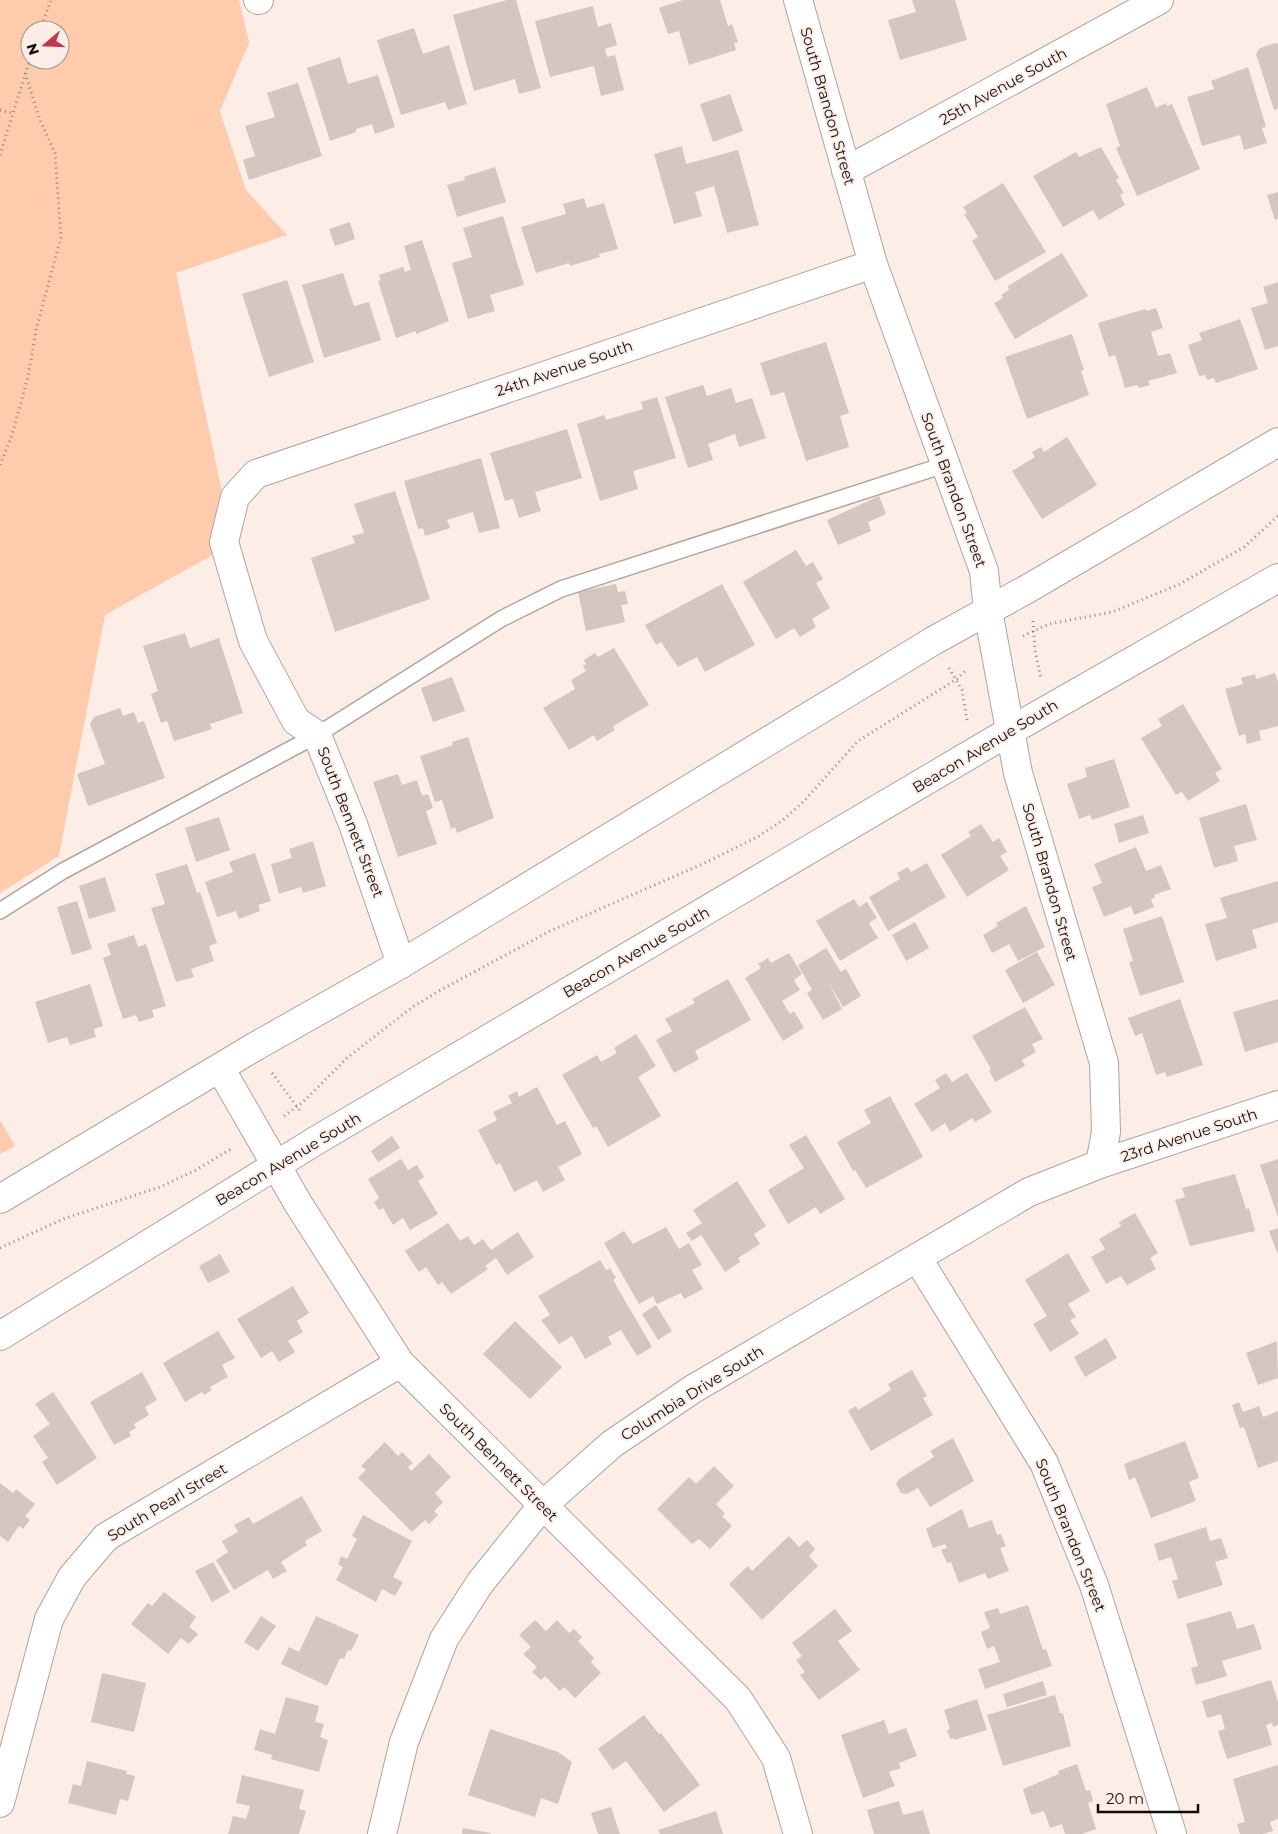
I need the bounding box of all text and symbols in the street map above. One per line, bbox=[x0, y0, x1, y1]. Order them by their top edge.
north arrow bbox=[20, 20, 70, 70]
street label: South Brandon Street bbox=[796, 25, 860, 187]
text: N bbox=[22, 41, 43, 58]
street label: 25th Avenue South bbox=[936, 43, 1070, 129]
street label: 24th Avenue South bbox=[493, 336, 635, 400]
street label: South Brandon Street bbox=[917, 410, 991, 570]
street label: Beacon Avenue South bbox=[909, 695, 1061, 797]
street label: South Bennett Street bbox=[313, 744, 389, 900]
street label: South Brandon Street bbox=[1018, 801, 1082, 963]
street label: Beacon Avenue South bbox=[559, 902, 713, 1002]
street label: 23rd Avenue South bbox=[1118, 1104, 1260, 1166]
street label: Beacon Avenue South bbox=[212, 1108, 364, 1210]
street label: Columbia Drive South bbox=[617, 1341, 767, 1445]
street label: South Bennett Street bbox=[436, 1399, 562, 1525]
street label: South Brandon Street bbox=[1032, 1456, 1110, 1614]
street label: South Pearl Street bbox=[104, 1459, 230, 1545]
scale bar bbox=[1098, 1782, 1198, 1814]
text: 20 m bbox=[1106, 1789, 1144, 1808]

